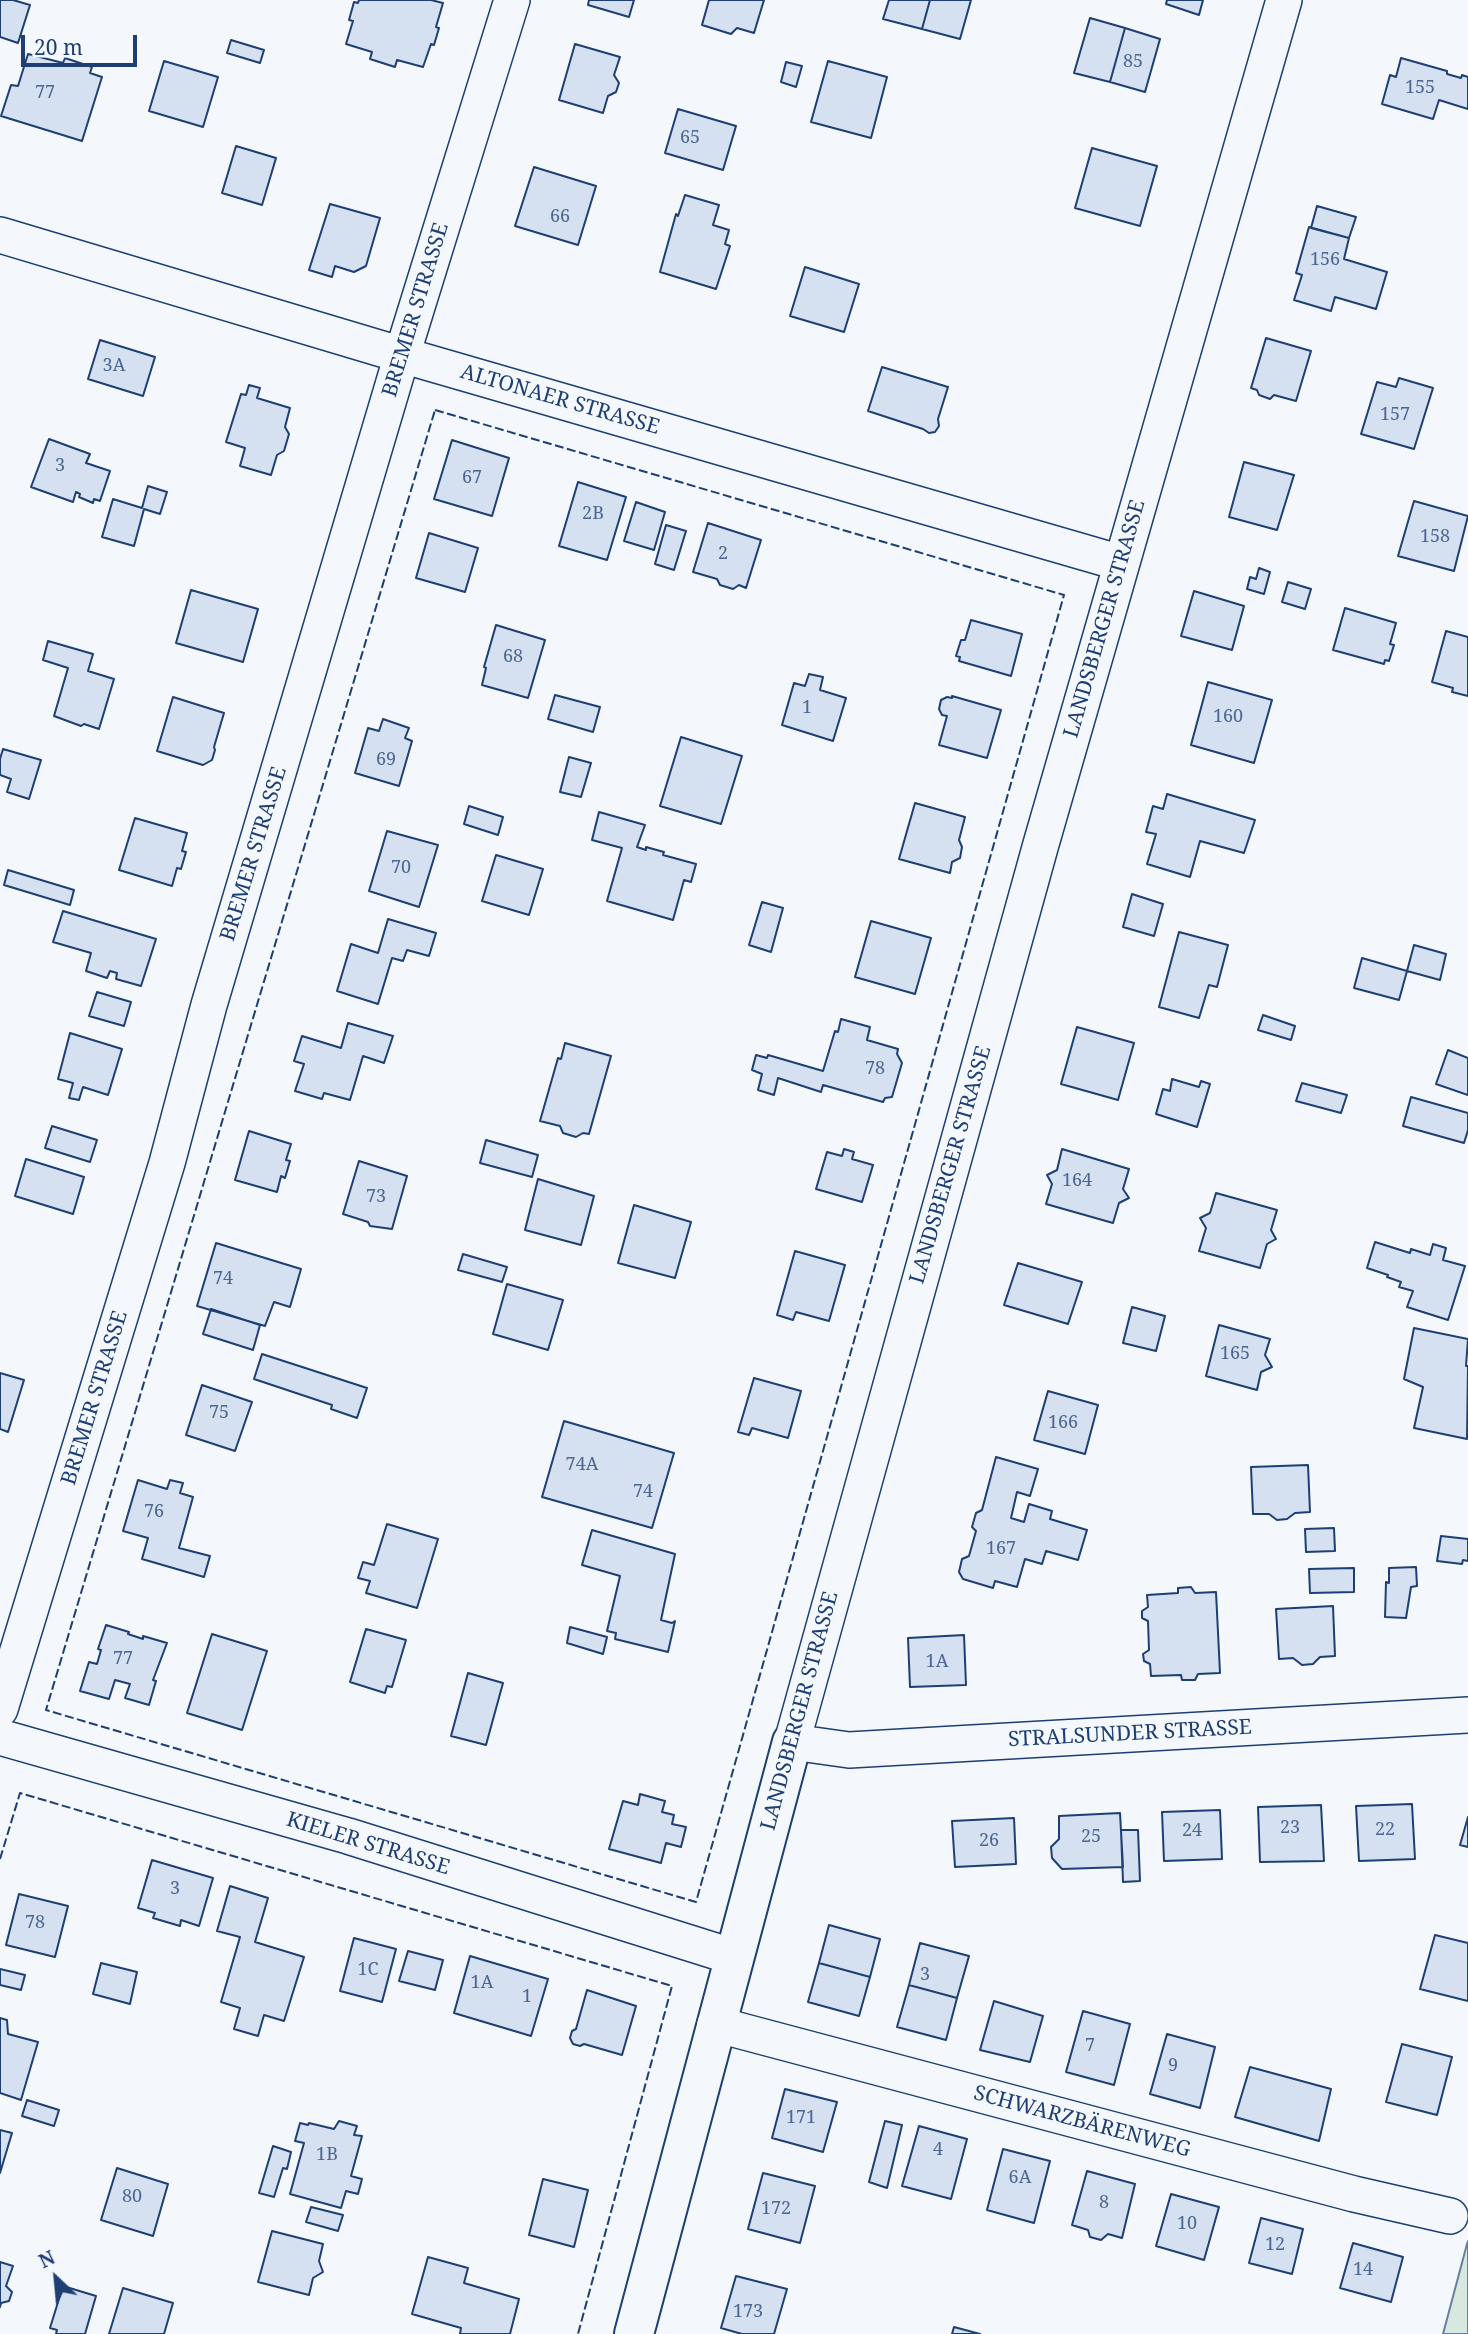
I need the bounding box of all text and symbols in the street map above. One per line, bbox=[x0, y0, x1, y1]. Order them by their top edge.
scale bar bbox=[24, 21, 140, 65]
text: 20 m bbox=[34, 33, 83, 61]
house number: 85 bbox=[1123, 51, 1143, 73]
house number: 155 bbox=[1405, 77, 1435, 99]
house number: 77 bbox=[35, 82, 55, 104]
house number: 65 bbox=[680, 127, 700, 149]
house number: 66 bbox=[550, 206, 570, 228]
street label: BREMER STRASSE bbox=[377, 220, 455, 400]
house number: 156 bbox=[1310, 249, 1340, 271]
house number: 3A bbox=[103, 355, 125, 377]
street label: ALTONAER STRASSE bbox=[458, 359, 662, 441]
house number: 157 bbox=[1380, 404, 1410, 426]
house number: 3 bbox=[55, 455, 65, 477]
house number: 67 bbox=[462, 467, 482, 489]
street label: LANDSBERGER STRASSE bbox=[1059, 497, 1151, 741]
house number: 2B bbox=[582, 503, 604, 525]
house number: 158 bbox=[1420, 526, 1450, 548]
house number: 2 bbox=[718, 543, 728, 565]
house number: 68 bbox=[503, 646, 523, 668]
house number: 1 bbox=[802, 697, 812, 719]
house number: 160 bbox=[1213, 706, 1243, 728]
house number: 69 bbox=[376, 749, 396, 771]
street label: BREMER STRASSE bbox=[215, 764, 293, 944]
house number: 70 bbox=[391, 857, 411, 879]
street label: LANDSBERGER STRASSE bbox=[905, 1043, 997, 1287]
house number: 78 bbox=[865, 1058, 885, 1080]
house number: 164 bbox=[1062, 1170, 1092, 1192]
house number: 73 bbox=[366, 1186, 386, 1208]
house number: 74 bbox=[213, 1268, 233, 1290]
street label: BREMER STRASSE bbox=[56, 1308, 134, 1488]
house number: 165 bbox=[1220, 1343, 1250, 1365]
house number: 75 bbox=[209, 1402, 229, 1424]
house number: 166 bbox=[1048, 1412, 1078, 1434]
house number: 74A bbox=[566, 1454, 598, 1476]
house number: 74 bbox=[633, 1481, 653, 1503]
house number: 76 bbox=[144, 1501, 164, 1523]
house number: 167 bbox=[986, 1538, 1016, 1560]
street label: LANDSBERGER STRASSE bbox=[756, 1589, 844, 1833]
house number: 77 bbox=[113, 1648, 133, 1670]
house number: 1A bbox=[926, 1651, 948, 1673]
street label: STRALSUNDER STRASSE bbox=[1007, 1715, 1253, 1753]
street label: KIELER STRASSE bbox=[283, 1807, 453, 1881]
house number: 23 bbox=[1280, 1817, 1300, 1839]
house number: 22 bbox=[1375, 1819, 1395, 1841]
house number: 24 bbox=[1182, 1820, 1202, 1842]
house number: 25 bbox=[1081, 1826, 1101, 1848]
house number: 26 bbox=[979, 1830, 999, 1852]
house number: 3 bbox=[170, 1878, 180, 1900]
house number: 78 bbox=[25, 1912, 45, 1934]
house number: 1C bbox=[357, 1959, 379, 1981]
house number: 3 bbox=[920, 1964, 930, 1986]
house number: 1A bbox=[471, 1972, 493, 1994]
house number: 1 bbox=[522, 1986, 532, 2008]
house number: 7 bbox=[1085, 2035, 1095, 2057]
house number: 9 bbox=[1168, 2055, 1178, 2077]
street label: SCHWARZBÄRENWEG bbox=[971, 2081, 1193, 2163]
house number: 171 bbox=[786, 2107, 816, 2129]
house number: 4 bbox=[933, 2139, 943, 2161]
house number: 1B bbox=[316, 2144, 338, 2166]
house number: 6A bbox=[1009, 2167, 1031, 2189]
house number: 80 bbox=[122, 2186, 142, 2208]
house number: 8 bbox=[1099, 2192, 1109, 2214]
house number: 172 bbox=[761, 2198, 791, 2220]
house number: 10 bbox=[1177, 2213, 1197, 2235]
house number: 12 bbox=[1265, 2234, 1285, 2256]
north arrow bbox=[21, 2243, 91, 2313]
text: N bbox=[34, 2244, 59, 2274]
house number: 14 bbox=[1353, 2259, 1373, 2281]
house number: 173 bbox=[733, 2301, 763, 2323]

